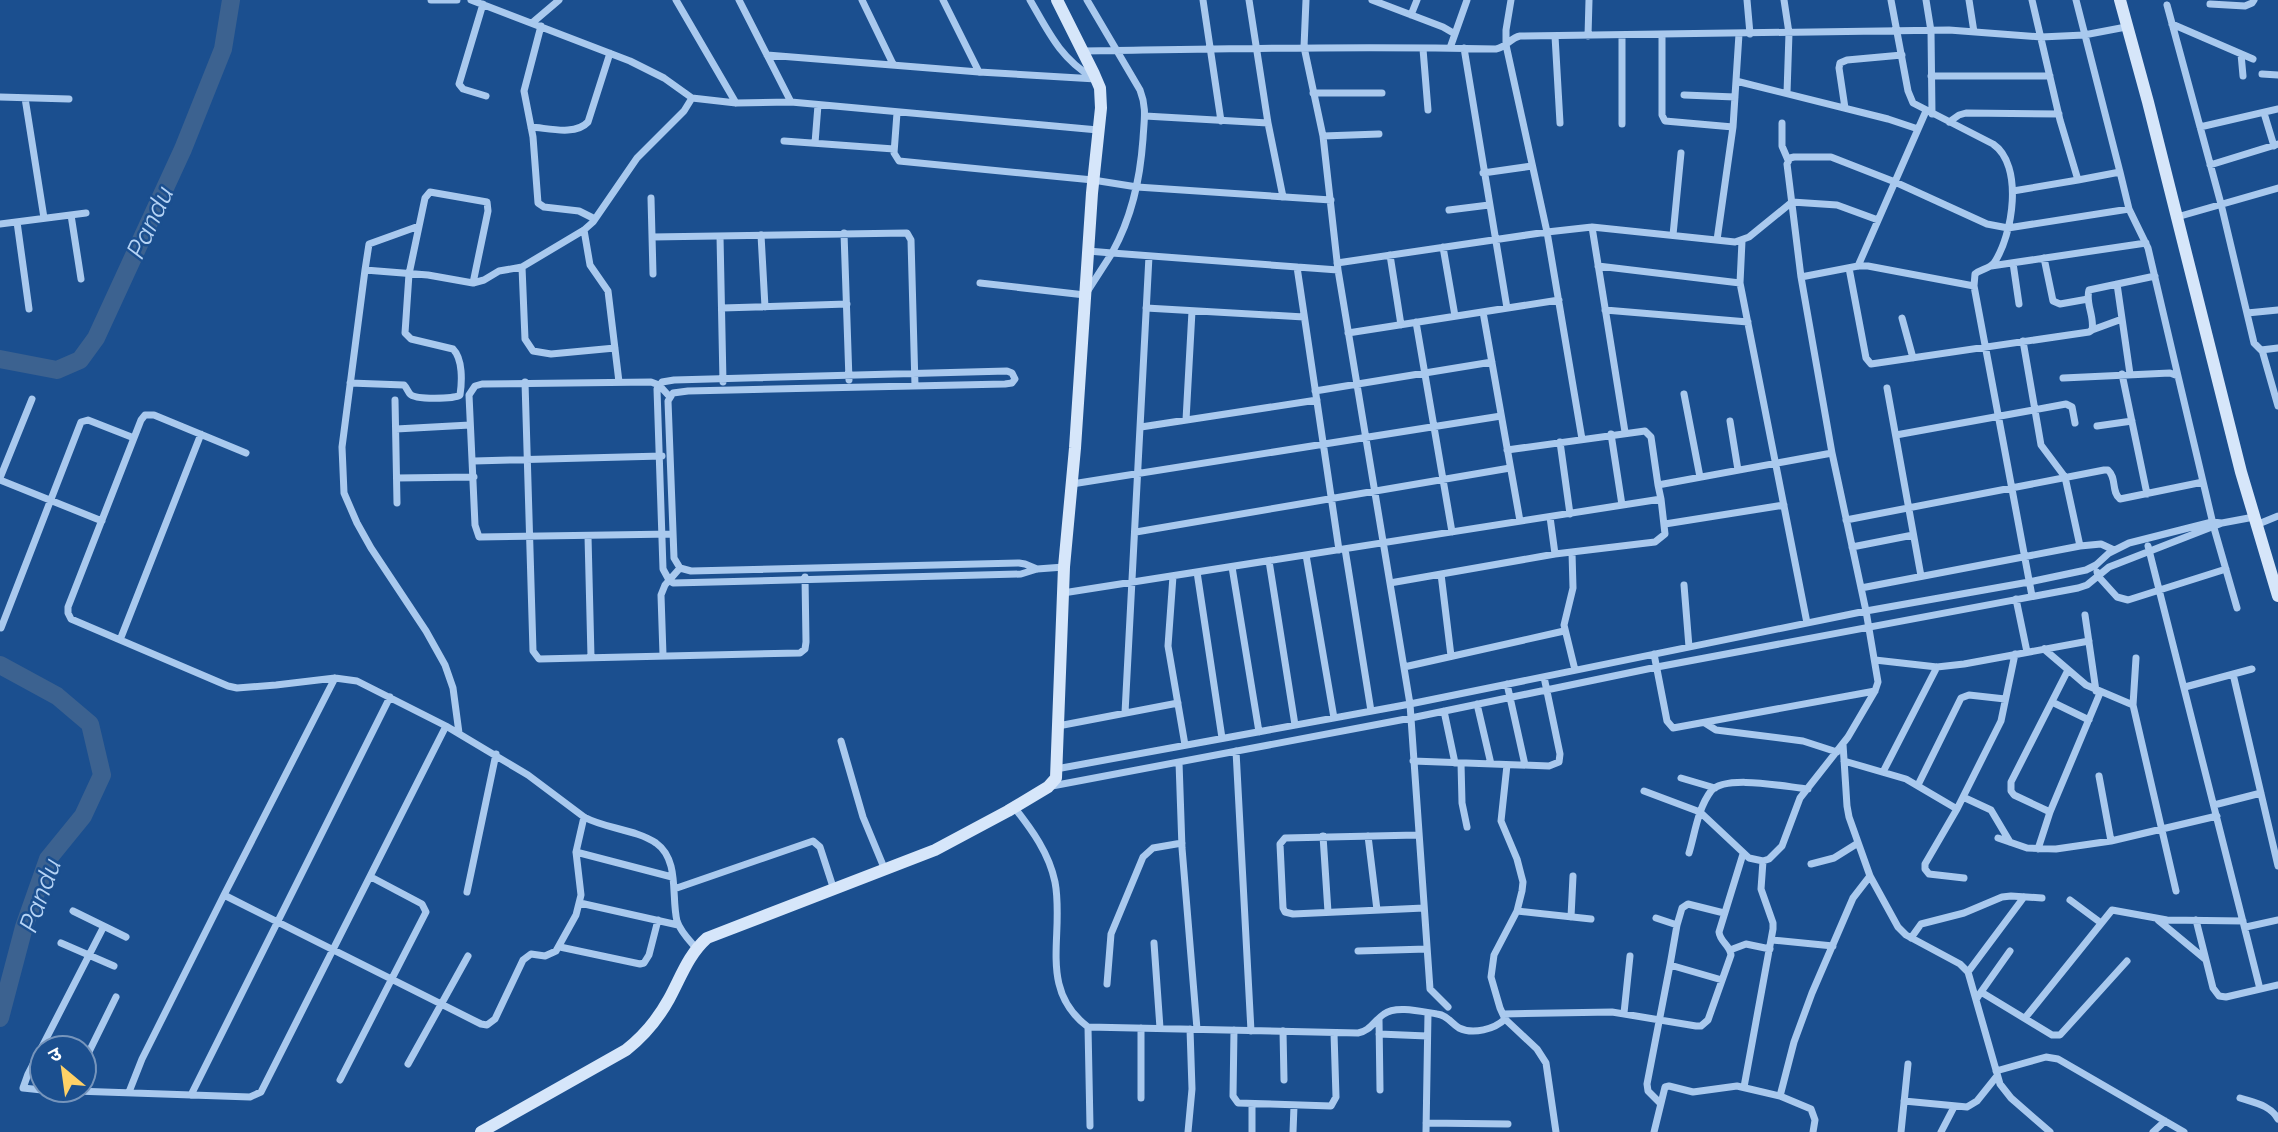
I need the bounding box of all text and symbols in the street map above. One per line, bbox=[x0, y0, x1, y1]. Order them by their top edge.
water label: Pandu bbox=[120, 181, 180, 263]
water label: Pandu bbox=[13, 854, 67, 936]
north arrow bbox=[28, 1034, 98, 1104]
text: उ bbox=[45, 1041, 66, 1066]

